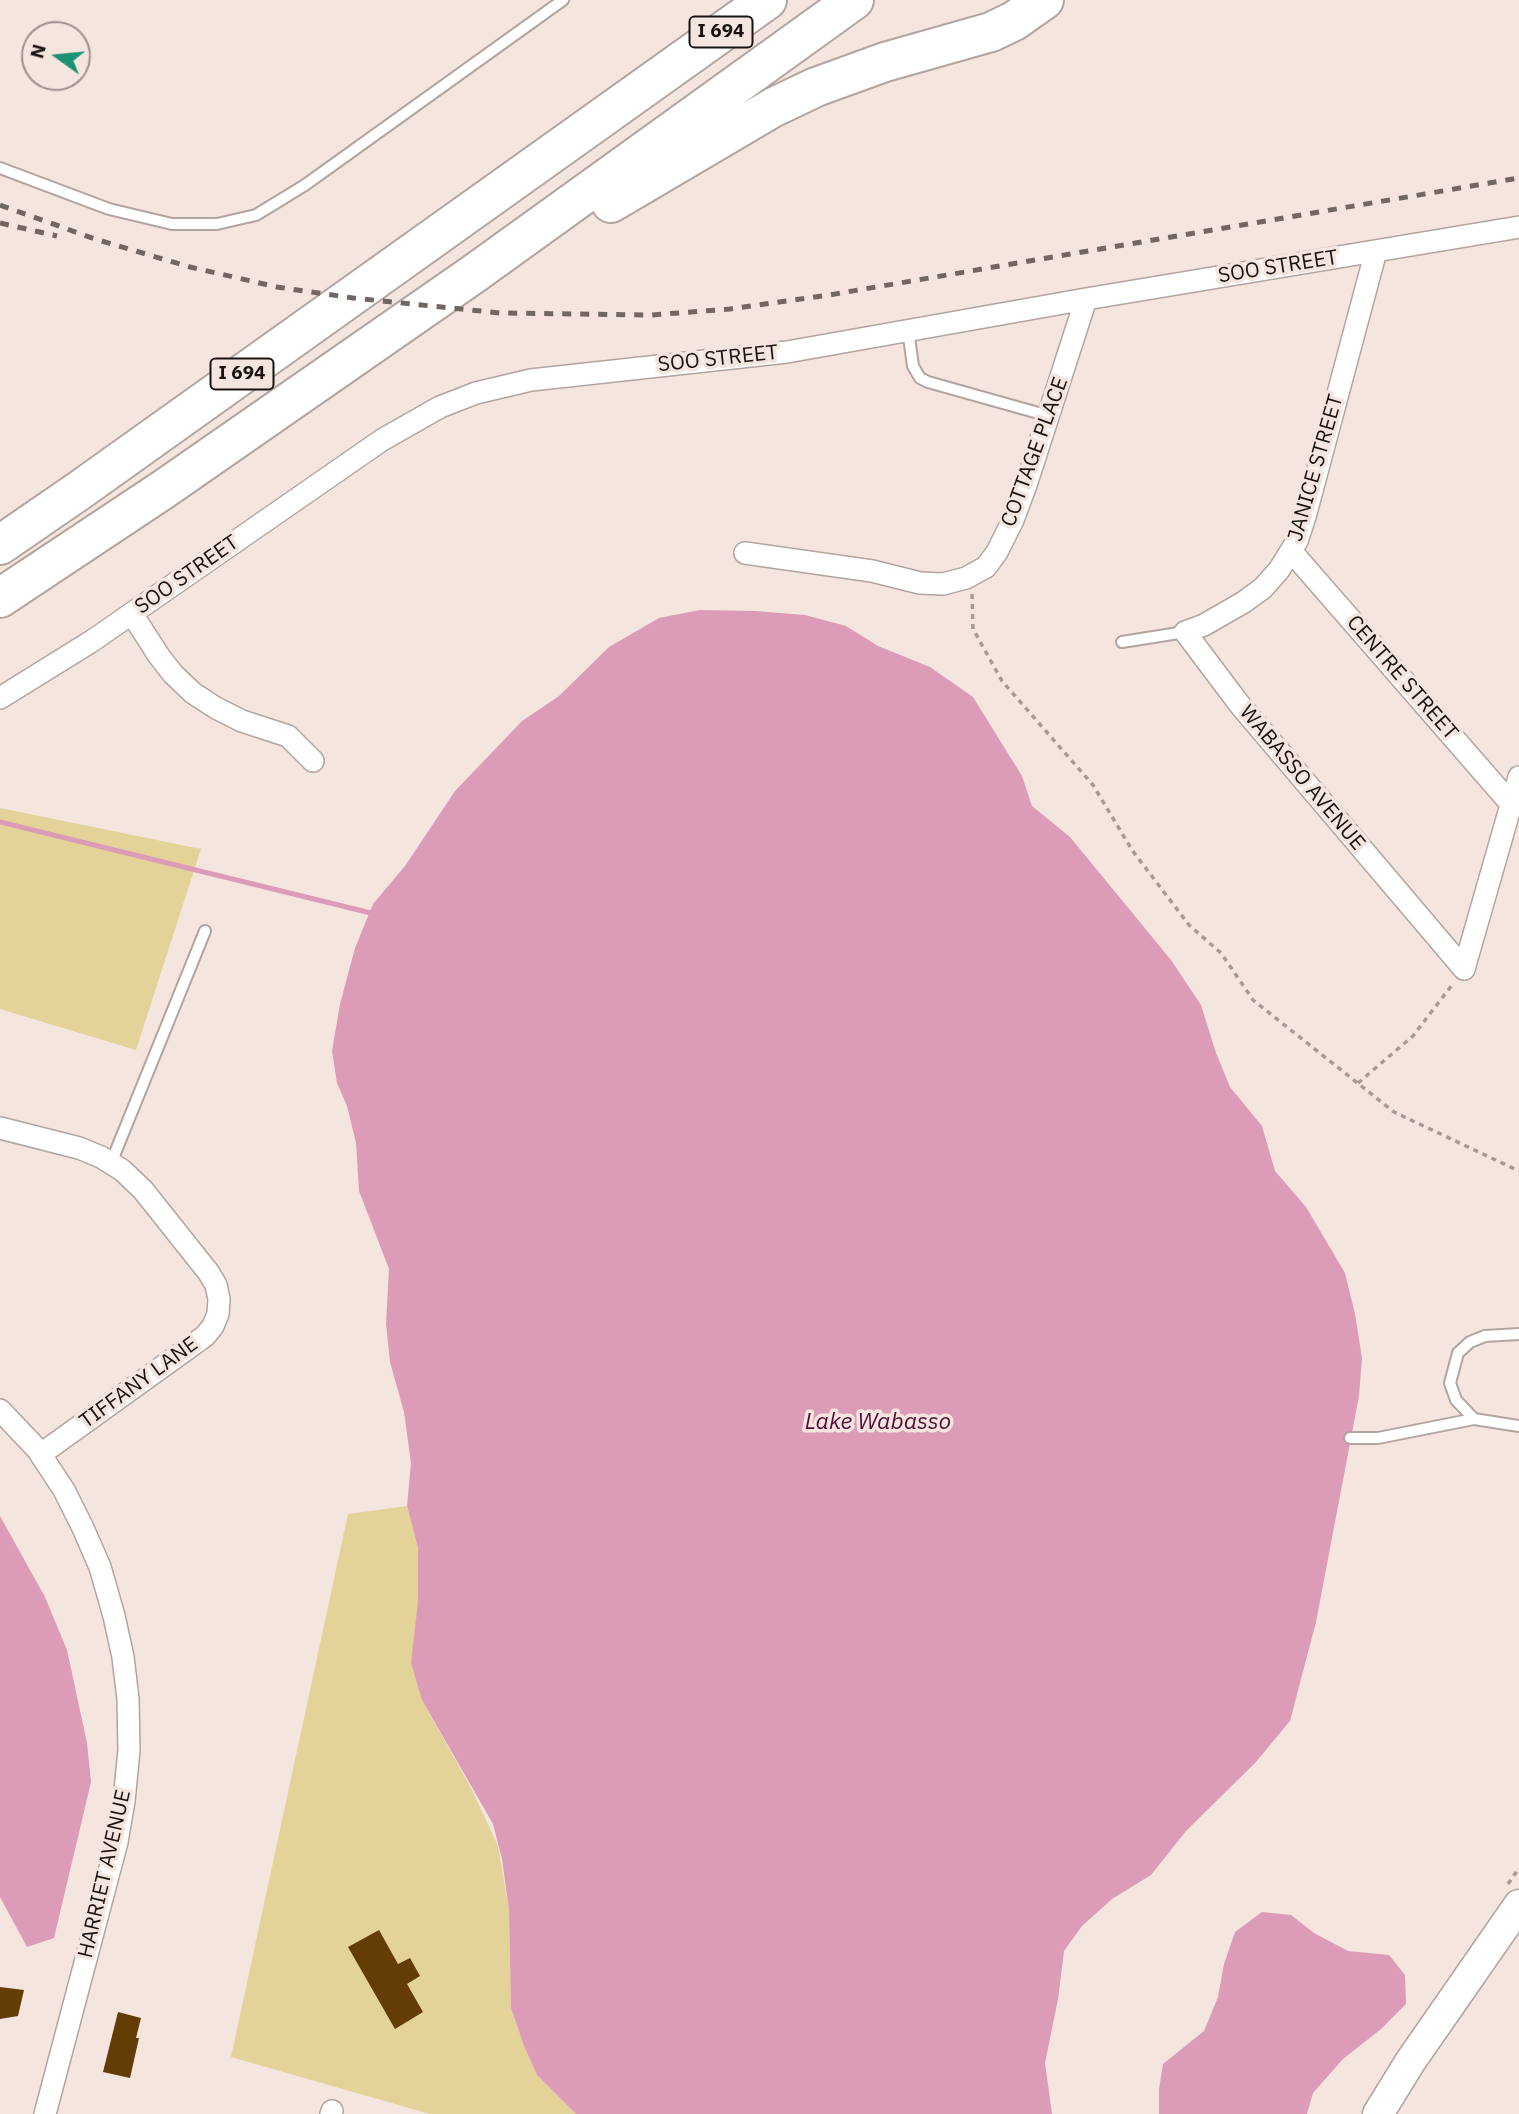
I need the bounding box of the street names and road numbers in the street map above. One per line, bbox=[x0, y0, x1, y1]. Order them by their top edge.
road number: I 694 bbox=[690, 16, 752, 48]
street label: SOO STREET bbox=[1216, 245, 1340, 289]
street label: SOO STREET bbox=[657, 340, 779, 378]
road number: I 694 bbox=[210, 358, 274, 390]
street label: COTTAGE PLACE bbox=[996, 374, 1074, 530]
street label: JANICE STREET bbox=[1283, 392, 1349, 544]
street label: SOO STREET bbox=[130, 530, 244, 620]
street label: CENTRE STREET bbox=[1341, 611, 1463, 745]
street label: WABASSO AVENUE bbox=[1234, 700, 1370, 856]
street label: TIFFANY LANE bbox=[75, 1332, 203, 1434]
street label: HARRIET AVENUE bbox=[73, 1787, 137, 1961]

